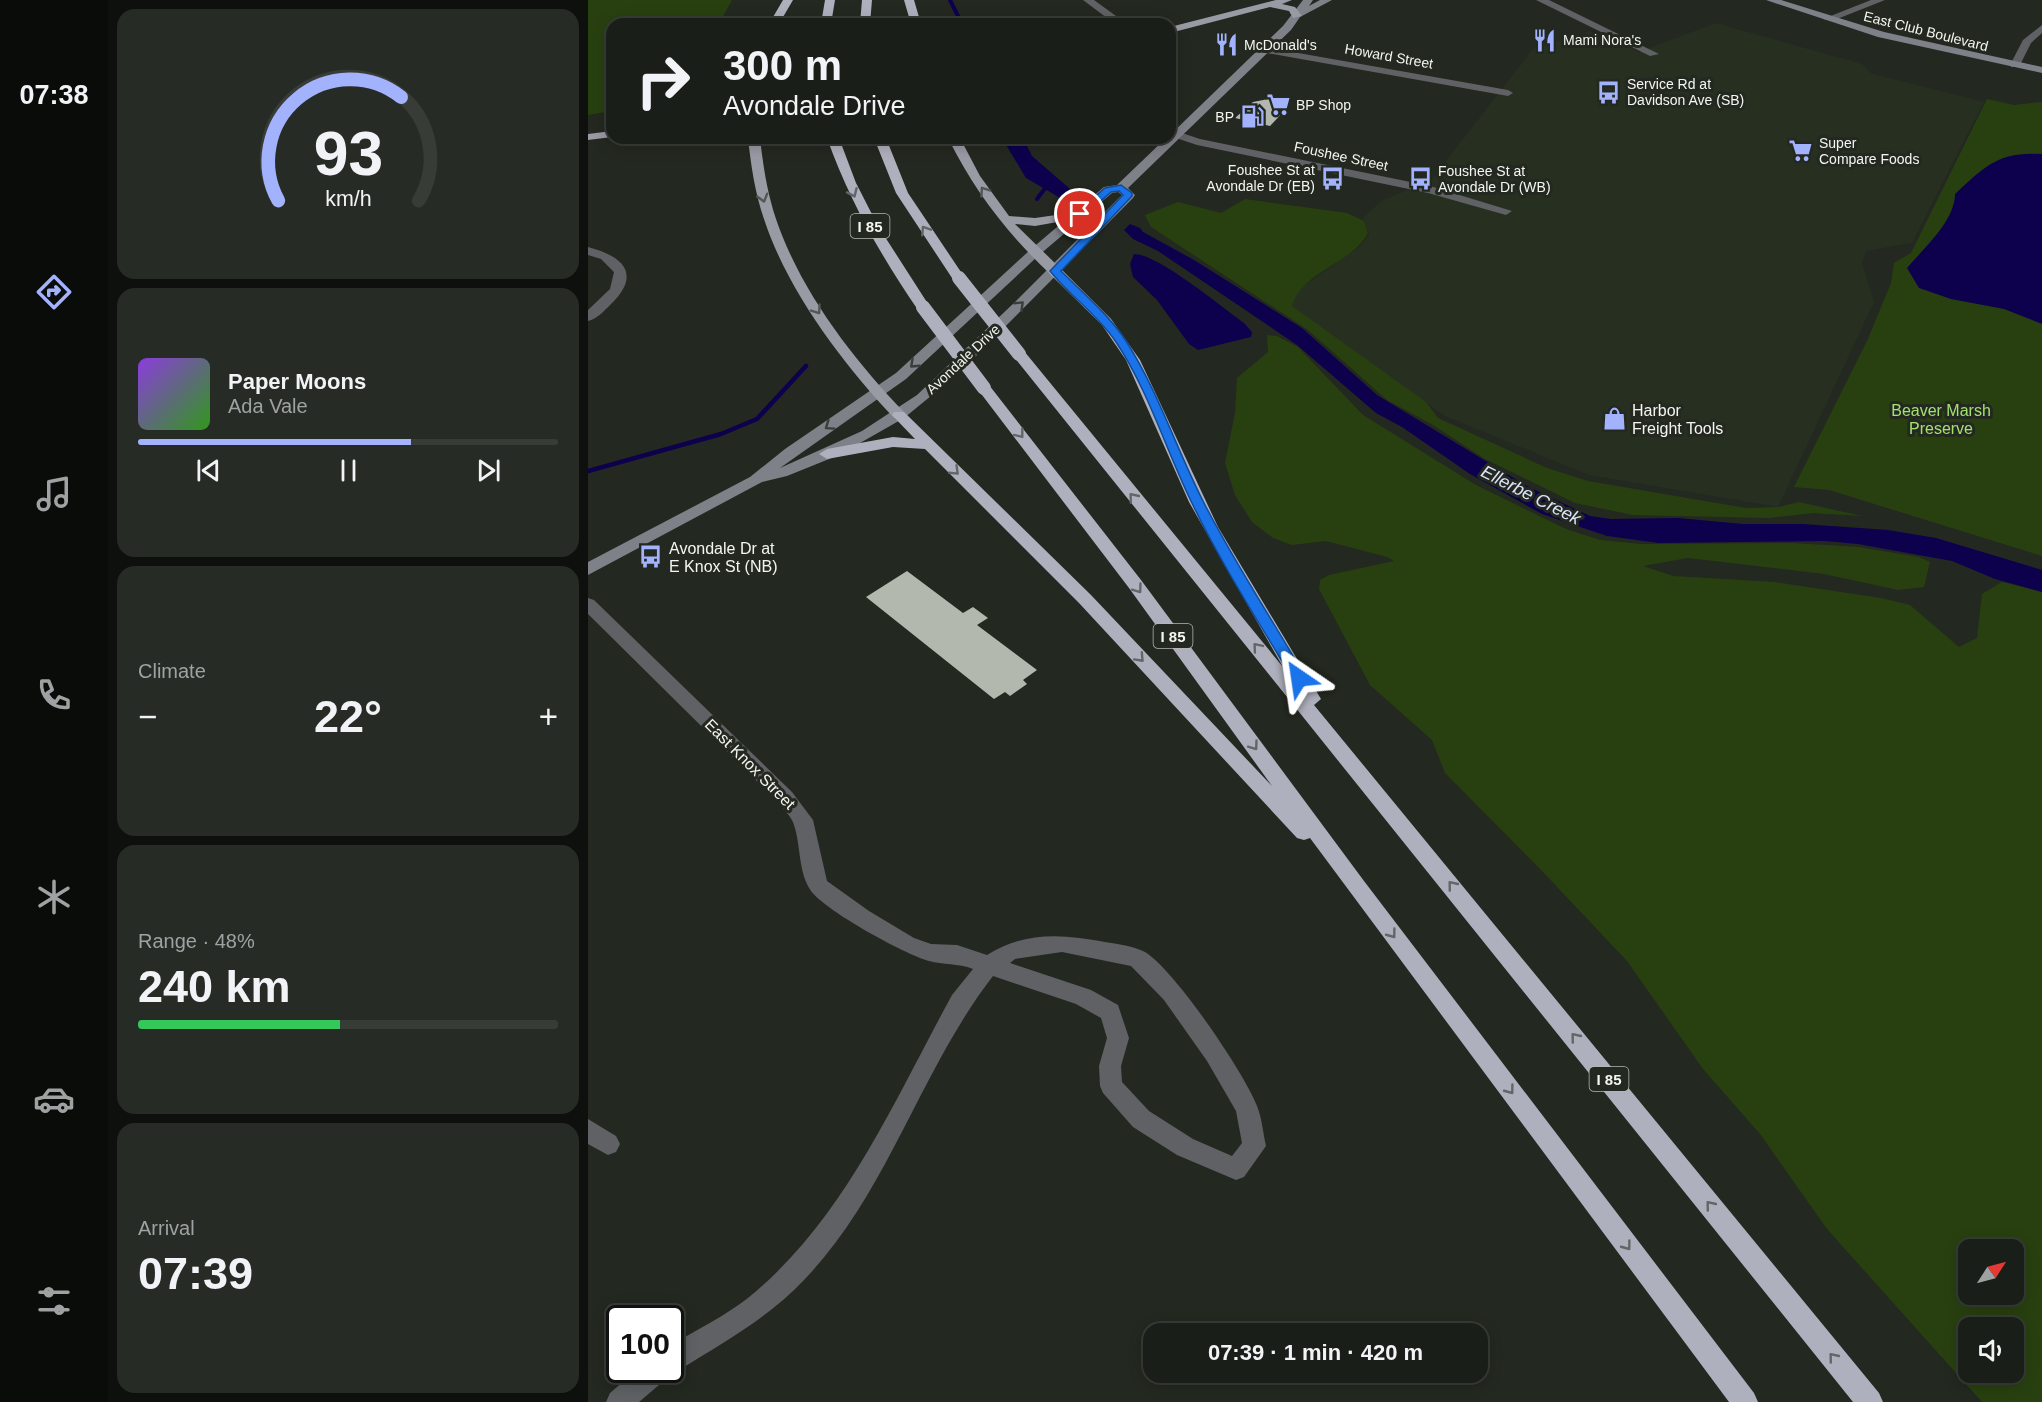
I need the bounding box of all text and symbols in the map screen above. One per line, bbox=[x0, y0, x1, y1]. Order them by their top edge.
street label: East Club Boulevard bbox=[1862, 8, 1990, 54]
restaurant icon: Mami Nora's bbox=[1532, 27, 1558, 53]
restaurant icon: McDonald's bbox=[1213, 32, 1239, 58]
place label: Mami Nora's bbox=[1563, 32, 1641, 48]
place label: McDonald's bbox=[1244, 37, 1317, 53]
street label: Howard Street bbox=[1344, 40, 1435, 72]
icon: right bbox=[624, 42, 702, 120]
text: 300 m bbox=[723, 42, 842, 89]
place label: Service Rd at Davidson Ave (SB) bbox=[1627, 76, 1744, 108]
bus stop icon: Service Rd at Davidson Ave (SB) bbox=[1596, 79, 1622, 105]
text: 07:38 bbox=[19, 80, 89, 110]
text: Avondale Drive bbox=[723, 91, 906, 121]
supermarket icon: BP Shop bbox=[1265, 92, 1291, 118]
place label: BP Shop bbox=[1296, 97, 1351, 113]
fuel station icon: BP bbox=[1239, 104, 1265, 130]
place label: BP bbox=[1215, 109, 1234, 125]
text: 93 bbox=[313, 119, 383, 188]
place label: Super Compare Foods bbox=[1819, 135, 1919, 167]
street label: Foushee Street bbox=[1293, 138, 1390, 174]
supermarket icon: Super Compare Foods bbox=[1788, 138, 1814, 164]
place label: Foushee St at Avondale Dr (EB) bbox=[1206, 162, 1315, 194]
place label: Foushee St at Avondale Dr (WB) bbox=[1438, 163, 1551, 195]
bus stop icon: Foushee St at Avondale Dr (EB) bbox=[1320, 165, 1346, 191]
bus stop icon: Foushee St at Avondale Dr (WB) bbox=[1407, 166, 1433, 192]
one-way arrow bbox=[846, 186, 858, 197]
text: km/h bbox=[325, 187, 371, 211]
one-way arrow bbox=[980, 187, 991, 198]
pin bbox=[1054, 188, 1105, 239]
one-way arrow bbox=[756, 192, 768, 203]
icon: arrive bbox=[1063, 197, 1096, 230]
road number: I 85 bbox=[850, 214, 890, 238]
one-way arrow bbox=[921, 226, 932, 237]
icon: directions bbox=[33, 271, 75, 313]
one-way arrow bbox=[1014, 301, 1024, 312]
one-way arrow bbox=[810, 304, 821, 315]
street label: Avondale Drive bbox=[923, 321, 1003, 397]
one-way arrow bbox=[911, 357, 921, 368]
text: Paper Moons bbox=[228, 369, 366, 394]
text: Ada Vale bbox=[228, 395, 308, 417]
place label: Harbor Freight Tools bbox=[1632, 402, 1723, 437]
park label: Beaver Marsh Preserve bbox=[1891, 402, 1991, 437]
shop icon: Harbor Freight Tools bbox=[1601, 406, 1627, 432]
one-way arrow bbox=[825, 419, 836, 430]
one-way arrow bbox=[1012, 428, 1023, 439]
icon: previous bbox=[192, 454, 225, 487]
icon: pause bbox=[332, 454, 365, 487]
icon: next bbox=[472, 454, 505, 487]
water label: Ellerbe Creek bbox=[1478, 461, 1585, 529]
one-way arrow bbox=[949, 464, 959, 475]
icon: music bbox=[33, 473, 75, 515]
one-way arrow bbox=[1129, 493, 1140, 504]
place label: Avondale Dr at E Knox St (NB) bbox=[669, 540, 777, 575]
bus stop icon: Avondale Dr at E Knox St (NB) bbox=[638, 544, 664, 570]
one-way arrow bbox=[1131, 583, 1142, 594]
road number: I 85 bbox=[1154, 624, 1192, 648]
one-way arrow bbox=[1253, 643, 1264, 654]
position arrow bbox=[1267, 646, 1331, 710]
one-way arrow bbox=[1132, 650, 1143, 661]
text: Climate bbox=[138, 660, 206, 682]
icon: phone bbox=[33, 674, 75, 716]
text: 22° bbox=[314, 691, 382, 742]
text: − bbox=[138, 698, 157, 735]
text: + bbox=[539, 698, 558, 735]
street label: East Knox Street bbox=[702, 716, 799, 813]
one-way arrow bbox=[1247, 740, 1258, 751]
icon: climate bbox=[33, 876, 75, 918]
one-way arrow bbox=[1448, 881, 1459, 892]
one-way arrow bbox=[1385, 928, 1396, 939]
text: Range · 48% bbox=[138, 930, 255, 952]
text: 240 km bbox=[138, 961, 291, 1012]
one-way arrow bbox=[1571, 1033, 1582, 1044]
road number: I 85 bbox=[1590, 1067, 1628, 1091]
icon: car bbox=[33, 1078, 75, 1120]
one-way arrow bbox=[1502, 1083, 1513, 1094]
one-way arrow bbox=[1707, 1201, 1718, 1212]
text: Arrival bbox=[138, 1217, 195, 1239]
one-way arrow bbox=[1620, 1239, 1631, 1250]
north arrow bbox=[1958, 1239, 2024, 1305]
map controls bbox=[1958, 1239, 2024, 1383]
text: 07:39 bbox=[138, 1248, 253, 1299]
icon: filters bbox=[33, 1280, 75, 1322]
speed limit sign: 100 bbox=[606, 1305, 684, 1383]
button: sound bbox=[1958, 1317, 2024, 1383]
text: 07:39 · 1 min · 420 m bbox=[1208, 1340, 1423, 1365]
one-way arrow bbox=[1829, 1352, 1840, 1363]

